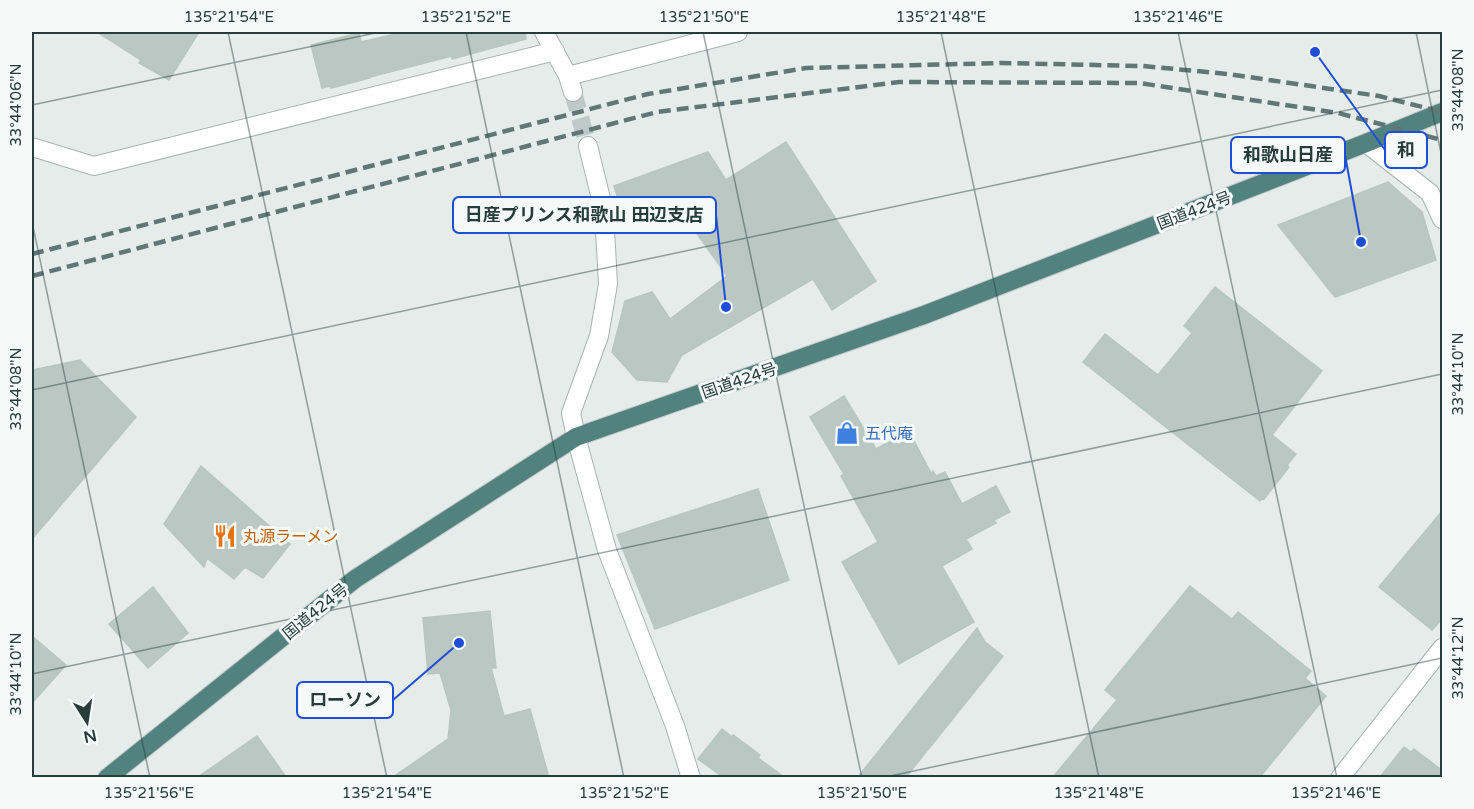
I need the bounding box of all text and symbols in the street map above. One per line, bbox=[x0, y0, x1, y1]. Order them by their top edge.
text: 135°21'54"E bbox=[184, 8, 274, 26]
text: 135°21'52"E bbox=[421, 8, 511, 26]
text: 135°21'50"E bbox=[659, 8, 749, 26]
text: 135°21'48"E bbox=[896, 8, 986, 26]
text: 135°21'46"E bbox=[1133, 8, 1223, 26]
text: 33°44'08"N bbox=[1449, 48, 1467, 132]
text: 33°44'06"N bbox=[7, 63, 25, 147]
callout: 和 bbox=[1385, 132, 1427, 168]
callout: 和歌山日産 bbox=[1231, 137, 1345, 173]
text: 和 bbox=[1397, 139, 1415, 161]
text: 和歌山日産 bbox=[1243, 144, 1333, 166]
street label: 国道424号 bbox=[1154, 188, 1234, 234]
callout: 日産プリンス和歌山 田辺支店 bbox=[453, 197, 716, 233]
text: 日産プリンス和歌山 田辺支店 bbox=[465, 204, 703, 226]
text: 33°44'10"N bbox=[1449, 332, 1467, 416]
text: 33°44'08"N bbox=[7, 347, 25, 431]
street label: 国道424号 bbox=[699, 359, 780, 403]
shop icon: 五代庵 bbox=[834, 420, 860, 446]
place label: 五代庵 bbox=[865, 424, 913, 444]
restaurant icon: 丸源ラーメン bbox=[212, 523, 238, 549]
place label: 丸源ラーメン bbox=[243, 527, 338, 547]
street label: 国道424号 bbox=[279, 579, 352, 644]
text: 33°44'12"N bbox=[1449, 616, 1467, 700]
text: 33°44'10"N bbox=[7, 632, 25, 716]
callout: ローソン bbox=[297, 682, 393, 718]
text: ローソン bbox=[309, 689, 381, 711]
north arrow bbox=[57, 692, 117, 752]
text: N bbox=[82, 725, 98, 747]
text: 135°21'56"E bbox=[104, 784, 194, 802]
text: 135°21'54"E bbox=[342, 784, 432, 802]
text: 135°21'52"E bbox=[579, 784, 669, 802]
text: 135°21'50"E bbox=[817, 784, 907, 802]
text: 135°21'48"E bbox=[1054, 784, 1144, 802]
text: 135°21'46"E bbox=[1291, 784, 1381, 802]

